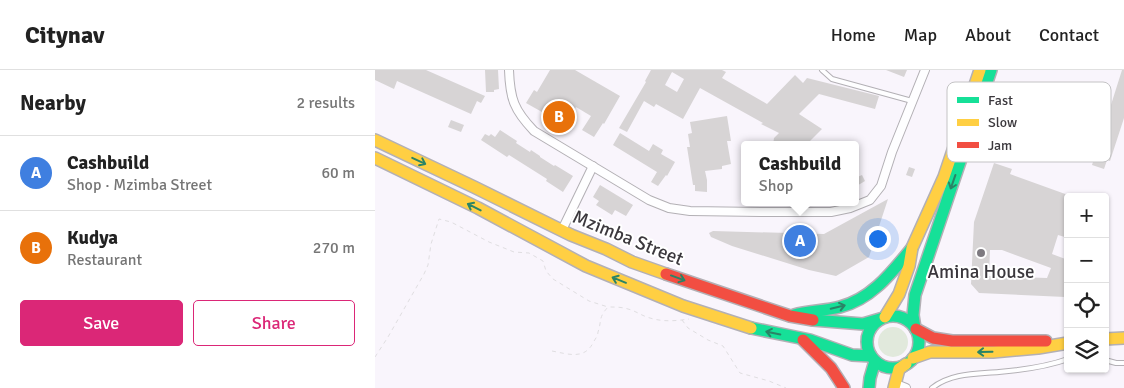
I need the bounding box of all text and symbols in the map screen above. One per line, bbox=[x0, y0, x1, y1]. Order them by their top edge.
text: Citynav bbox=[25, 20, 104, 50]
text: Home bbox=[831, 24, 876, 46]
text: Map bbox=[904, 24, 937, 46]
text: About bbox=[965, 24, 1011, 46]
text: Contact bbox=[1039, 24, 1099, 46]
legend bbox=[947, 82, 1111, 162]
text: Nearby bbox=[20, 90, 86, 116]
text: Fast bbox=[988, 92, 1013, 109]
text: 2 results bbox=[296, 93, 355, 113]
pin: B bbox=[543, 98, 575, 136]
text: Slow bbox=[988, 114, 1017, 131]
text: Jam bbox=[988, 137, 1012, 154]
popup bbox=[741, 141, 859, 206]
text: Cashbuild bbox=[67, 151, 149, 175]
text: Cashbuild bbox=[759, 152, 841, 176]
one-way arrow bbox=[411, 156, 426, 166]
text: A bbox=[31, 163, 41, 183]
text: 60 m bbox=[321, 163, 355, 183]
one-way arrow bbox=[948, 174, 957, 190]
text: Shop · Mzimba Street bbox=[67, 175, 212, 195]
text: Shop bbox=[759, 176, 793, 196]
map controls bbox=[1064, 193, 1109, 373]
button: + bbox=[1064, 193, 1109, 238]
one-way arrow bbox=[467, 202, 482, 212]
street label: Mzimba Street bbox=[569, 205, 687, 271]
pin: A bbox=[784, 222, 816, 260]
text: Kudya bbox=[67, 226, 118, 250]
your location bbox=[865, 226, 891, 252]
text: B bbox=[31, 238, 41, 258]
text: 270 m bbox=[313, 238, 355, 258]
button: − bbox=[1064, 238, 1109, 283]
marker: Amina House bbox=[975, 247, 987, 259]
text: Restaurant bbox=[67, 250, 142, 270]
place label: Amina House bbox=[928, 260, 1035, 284]
one-way arrow bbox=[612, 274, 627, 284]
one-way arrow bbox=[670, 274, 685, 283]
button: locate bbox=[1064, 283, 1109, 328]
button: Save bbox=[20, 300, 183, 346]
button: Share bbox=[193, 300, 355, 346]
one-way arrow bbox=[829, 302, 845, 311]
one-way arrow bbox=[765, 327, 781, 337]
button: layers bbox=[1064, 328, 1109, 373]
one-way arrow bbox=[977, 347, 993, 357]

